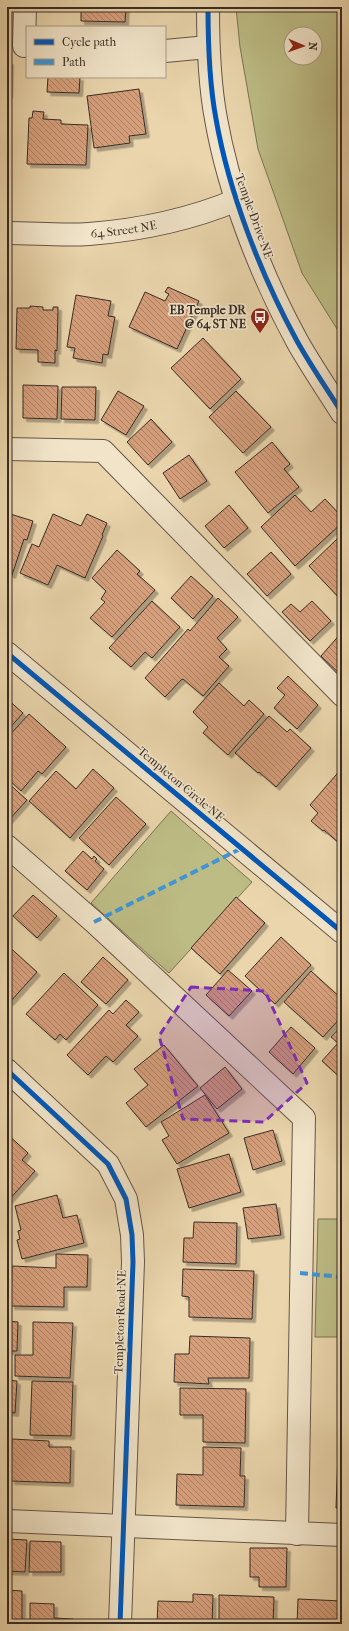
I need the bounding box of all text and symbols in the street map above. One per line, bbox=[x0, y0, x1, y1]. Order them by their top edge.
legend bbox=[26, 26, 166, 78]
north arrow bbox=[283, 26, 323, 66]
text: Cycle path bbox=[62, 35, 117, 49]
text: N bbox=[306, 42, 319, 51]
text: Path bbox=[62, 55, 86, 69]
street label: Temple Drive NE bbox=[232, 172, 276, 260]
street label: 64 Street NE bbox=[90, 218, 158, 241]
place label: EB Temple DR @ 64 ST NE bbox=[169, 303, 247, 332]
bus stop icon: EB Temple DR @ 64 ST NE bbox=[249, 306, 271, 334]
street label: Templeton Circle NE bbox=[135, 744, 227, 824]
street label: Templeton Road NE bbox=[111, 1270, 129, 1374]

